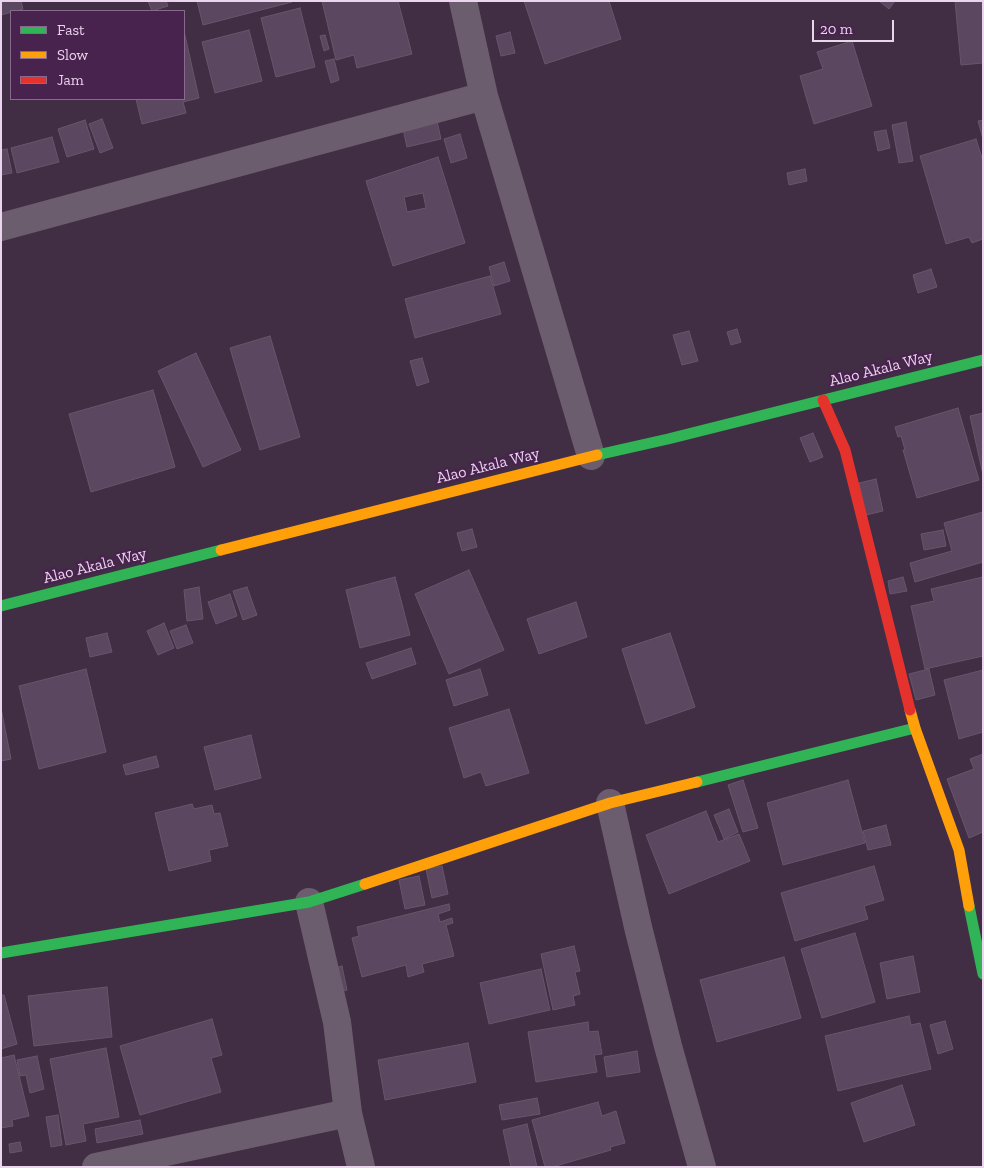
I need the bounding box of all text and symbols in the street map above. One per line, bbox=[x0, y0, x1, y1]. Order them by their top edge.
legend bbox=[10, 10, 185, 100]
scale bar bbox=[814, 10, 896, 42]
text: 20 m bbox=[820, 20, 853, 38]
text: Fast bbox=[57, 21, 85, 39]
text: Slow bbox=[57, 46, 88, 64]
text: Jam bbox=[57, 71, 84, 89]
street label: Alao Akala Way bbox=[827, 347, 935, 391]
street label: Alao Akala Way bbox=[434, 444, 542, 488]
street label: Alao Akala Way bbox=[41, 544, 149, 588]

